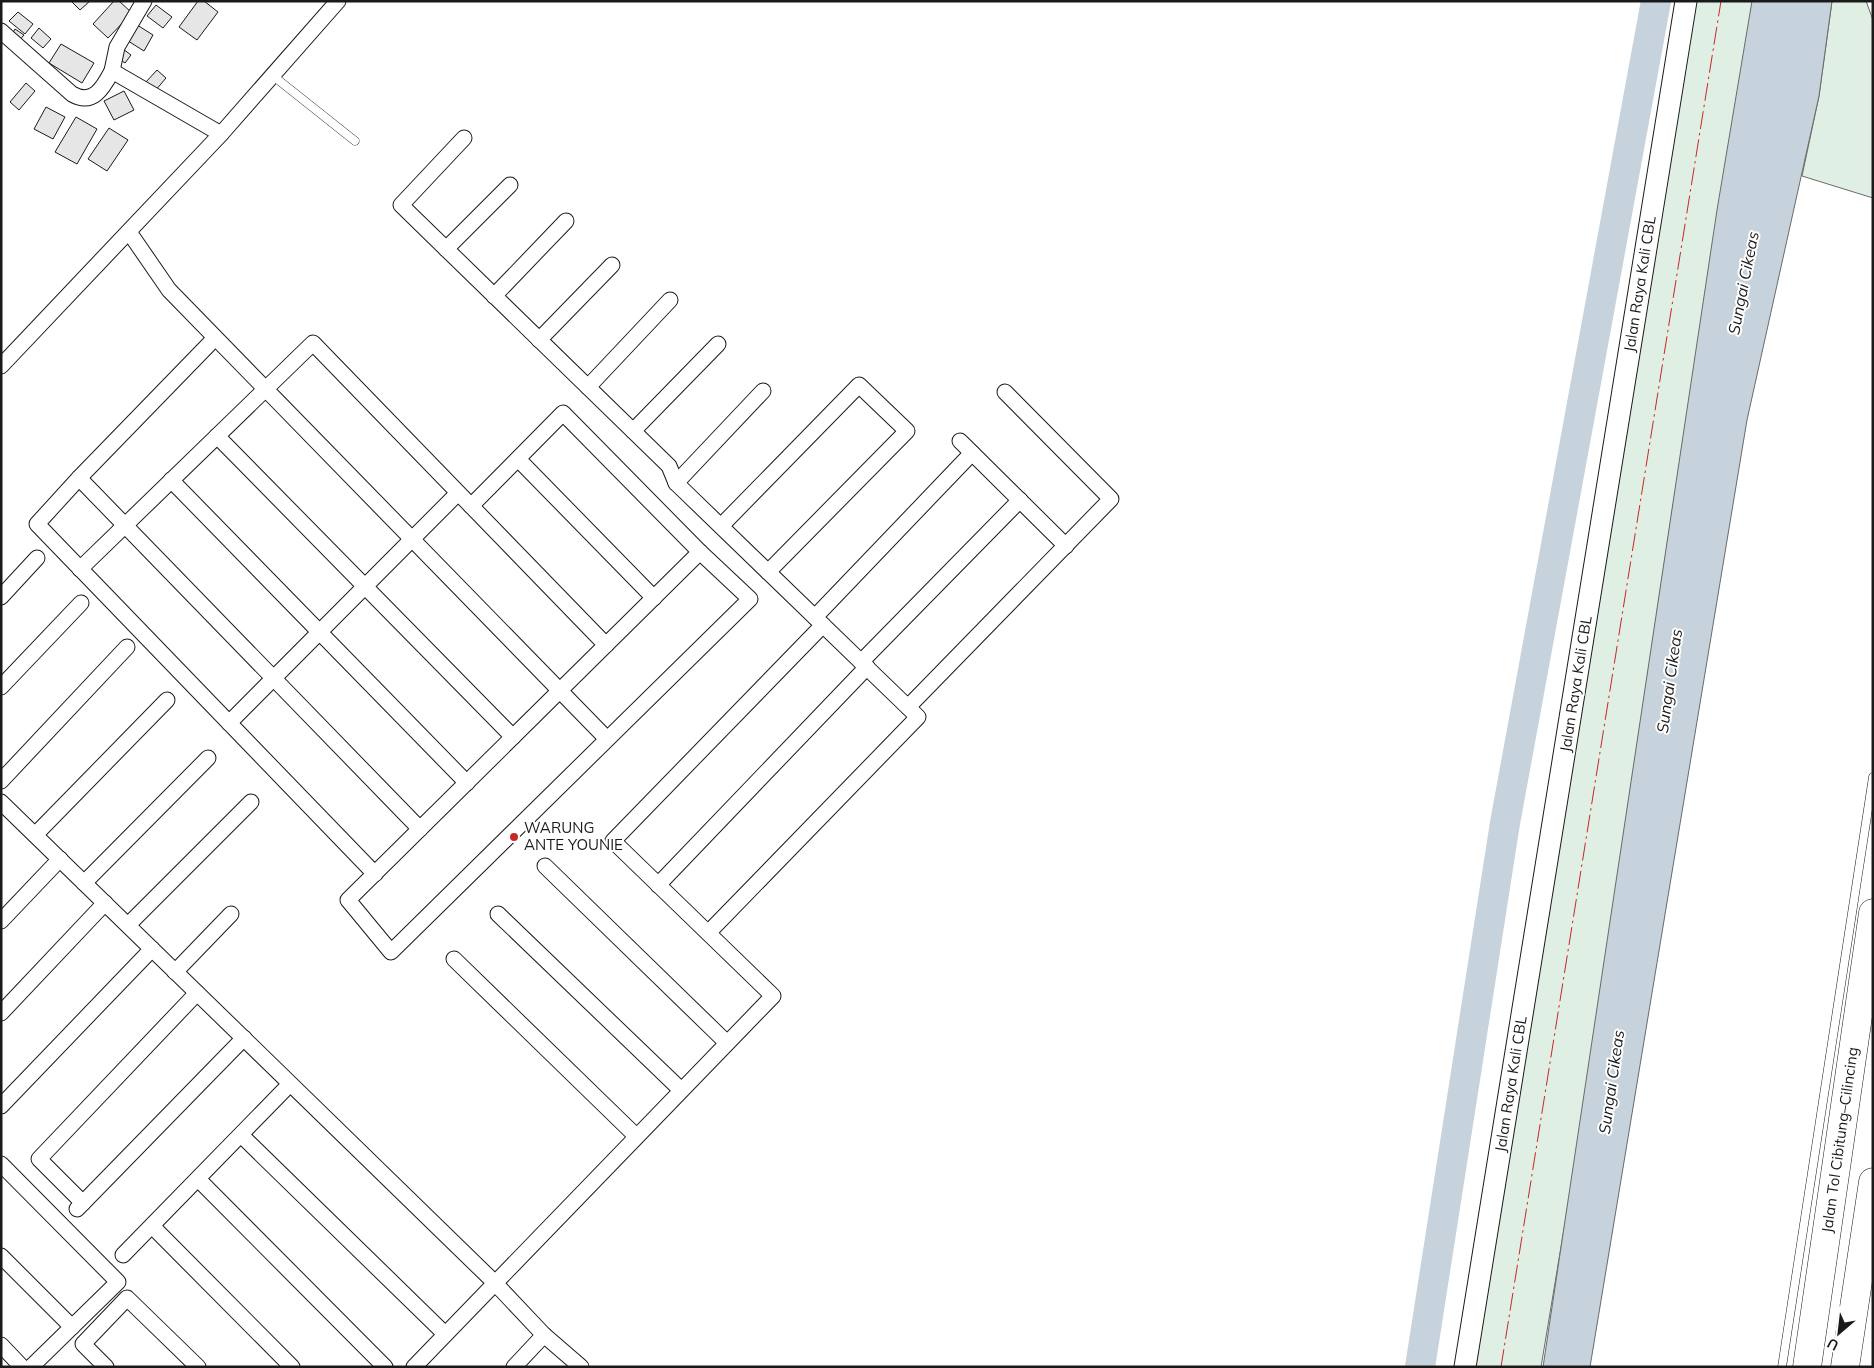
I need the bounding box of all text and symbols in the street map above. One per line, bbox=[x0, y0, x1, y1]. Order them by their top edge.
street label: Jalan Raya Kali CBL bbox=[1619, 215, 1660, 353]
water label: Sungai Cikeas bbox=[1723, 230, 1763, 336]
street label: Jalan Raya Kali CBL bbox=[1555, 615, 1596, 753]
water label: Sungai Cikeas bbox=[1652, 628, 1686, 734]
place label: WARUNG ANTE YOUNIE bbox=[524, 818, 623, 854]
marker: WARUNG ANTE YOUNIE bbox=[508, 831, 520, 843]
street label: Jalan Raya Kali CBL bbox=[1490, 1015, 1531, 1153]
water label: Sungai Cikeas bbox=[1594, 1029, 1628, 1135]
street label: Jalan Tol Cibitung–Cilincing bbox=[1817, 1046, 1862, 1234]
north arrow bbox=[1814, 1308, 1864, 1358]
text: U bbox=[1824, 1334, 1842, 1355]

